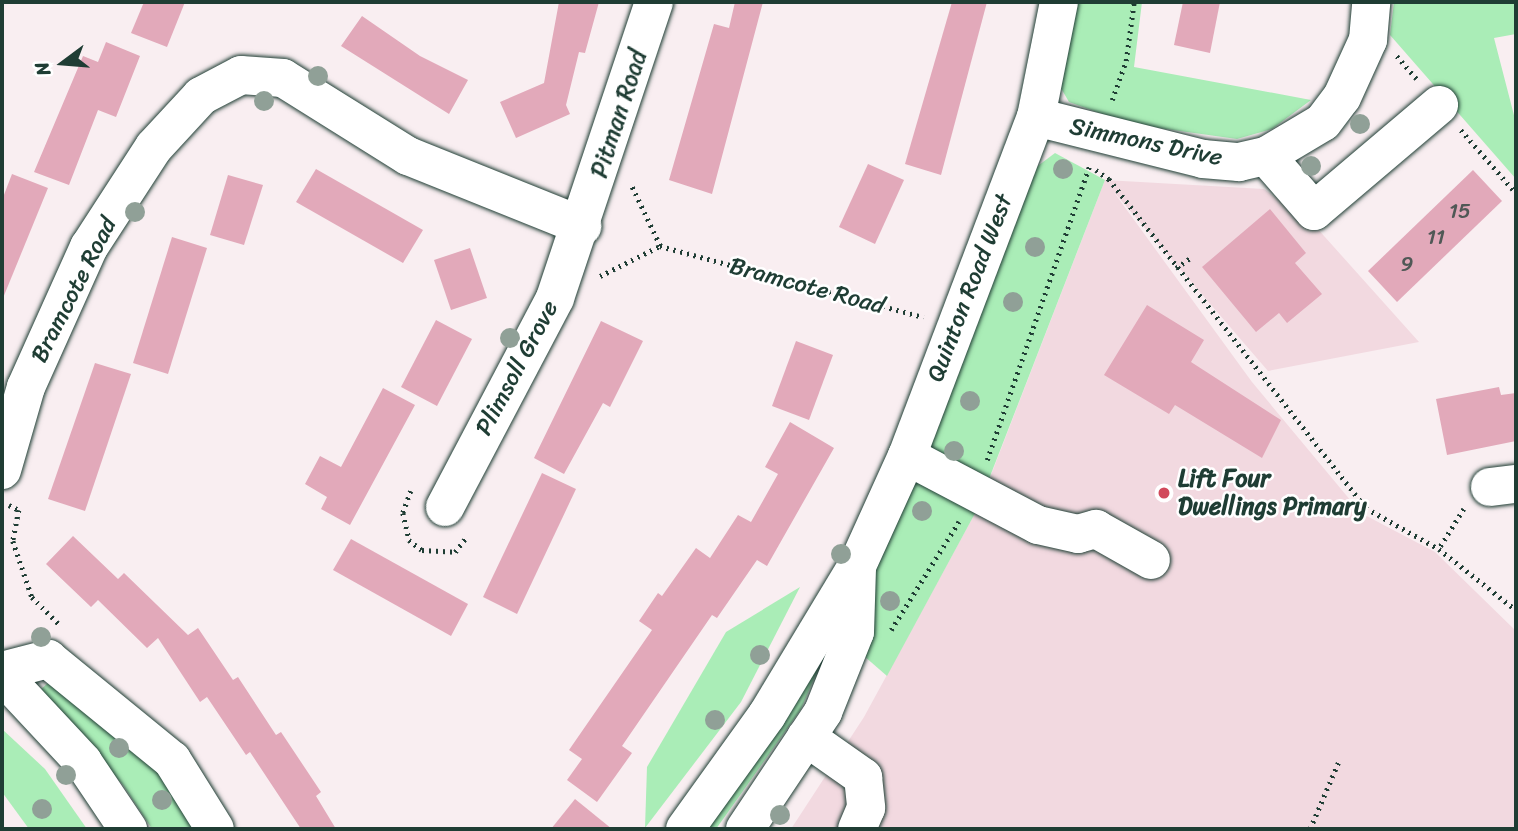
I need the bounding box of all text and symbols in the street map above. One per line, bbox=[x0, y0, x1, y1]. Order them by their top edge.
north arrow bbox=[28, 28, 98, 98]
street label: Pitman Road bbox=[585, 46, 653, 182]
text: N bbox=[25, 58, 60, 80]
street label: Simmons Drive bbox=[1067, 112, 1225, 172]
street label: Quinton Road West bbox=[921, 190, 1019, 386]
house number: 15 bbox=[1449, 198, 1471, 224]
street label: Bramcote Road bbox=[25, 212, 123, 368]
house number: 11 bbox=[1427, 224, 1445, 250]
street label: Bramcote Road bbox=[726, 251, 888, 321]
house number: 9 bbox=[1401, 251, 1413, 277]
street label: Plimsoll Grove bbox=[469, 296, 565, 440]
place label: Lift Four Dwellings Primary bbox=[1178, 465, 1367, 521]
marker: Lift Four Dwellings Primary bbox=[1156, 485, 1172, 501]

